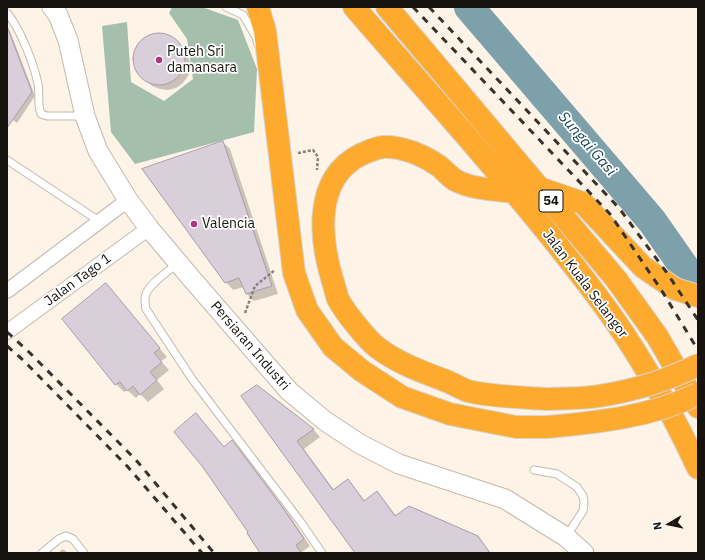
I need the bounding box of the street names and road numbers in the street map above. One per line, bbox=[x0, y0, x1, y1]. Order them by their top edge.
road number: 54 bbox=[539, 190, 563, 212]
street label: Jalan Kuala Selangor bbox=[539, 227, 631, 341]
street label: Jalan Tago 1 bbox=[41, 250, 115, 310]
street label: Persiaran Industri bbox=[207, 298, 293, 394]

